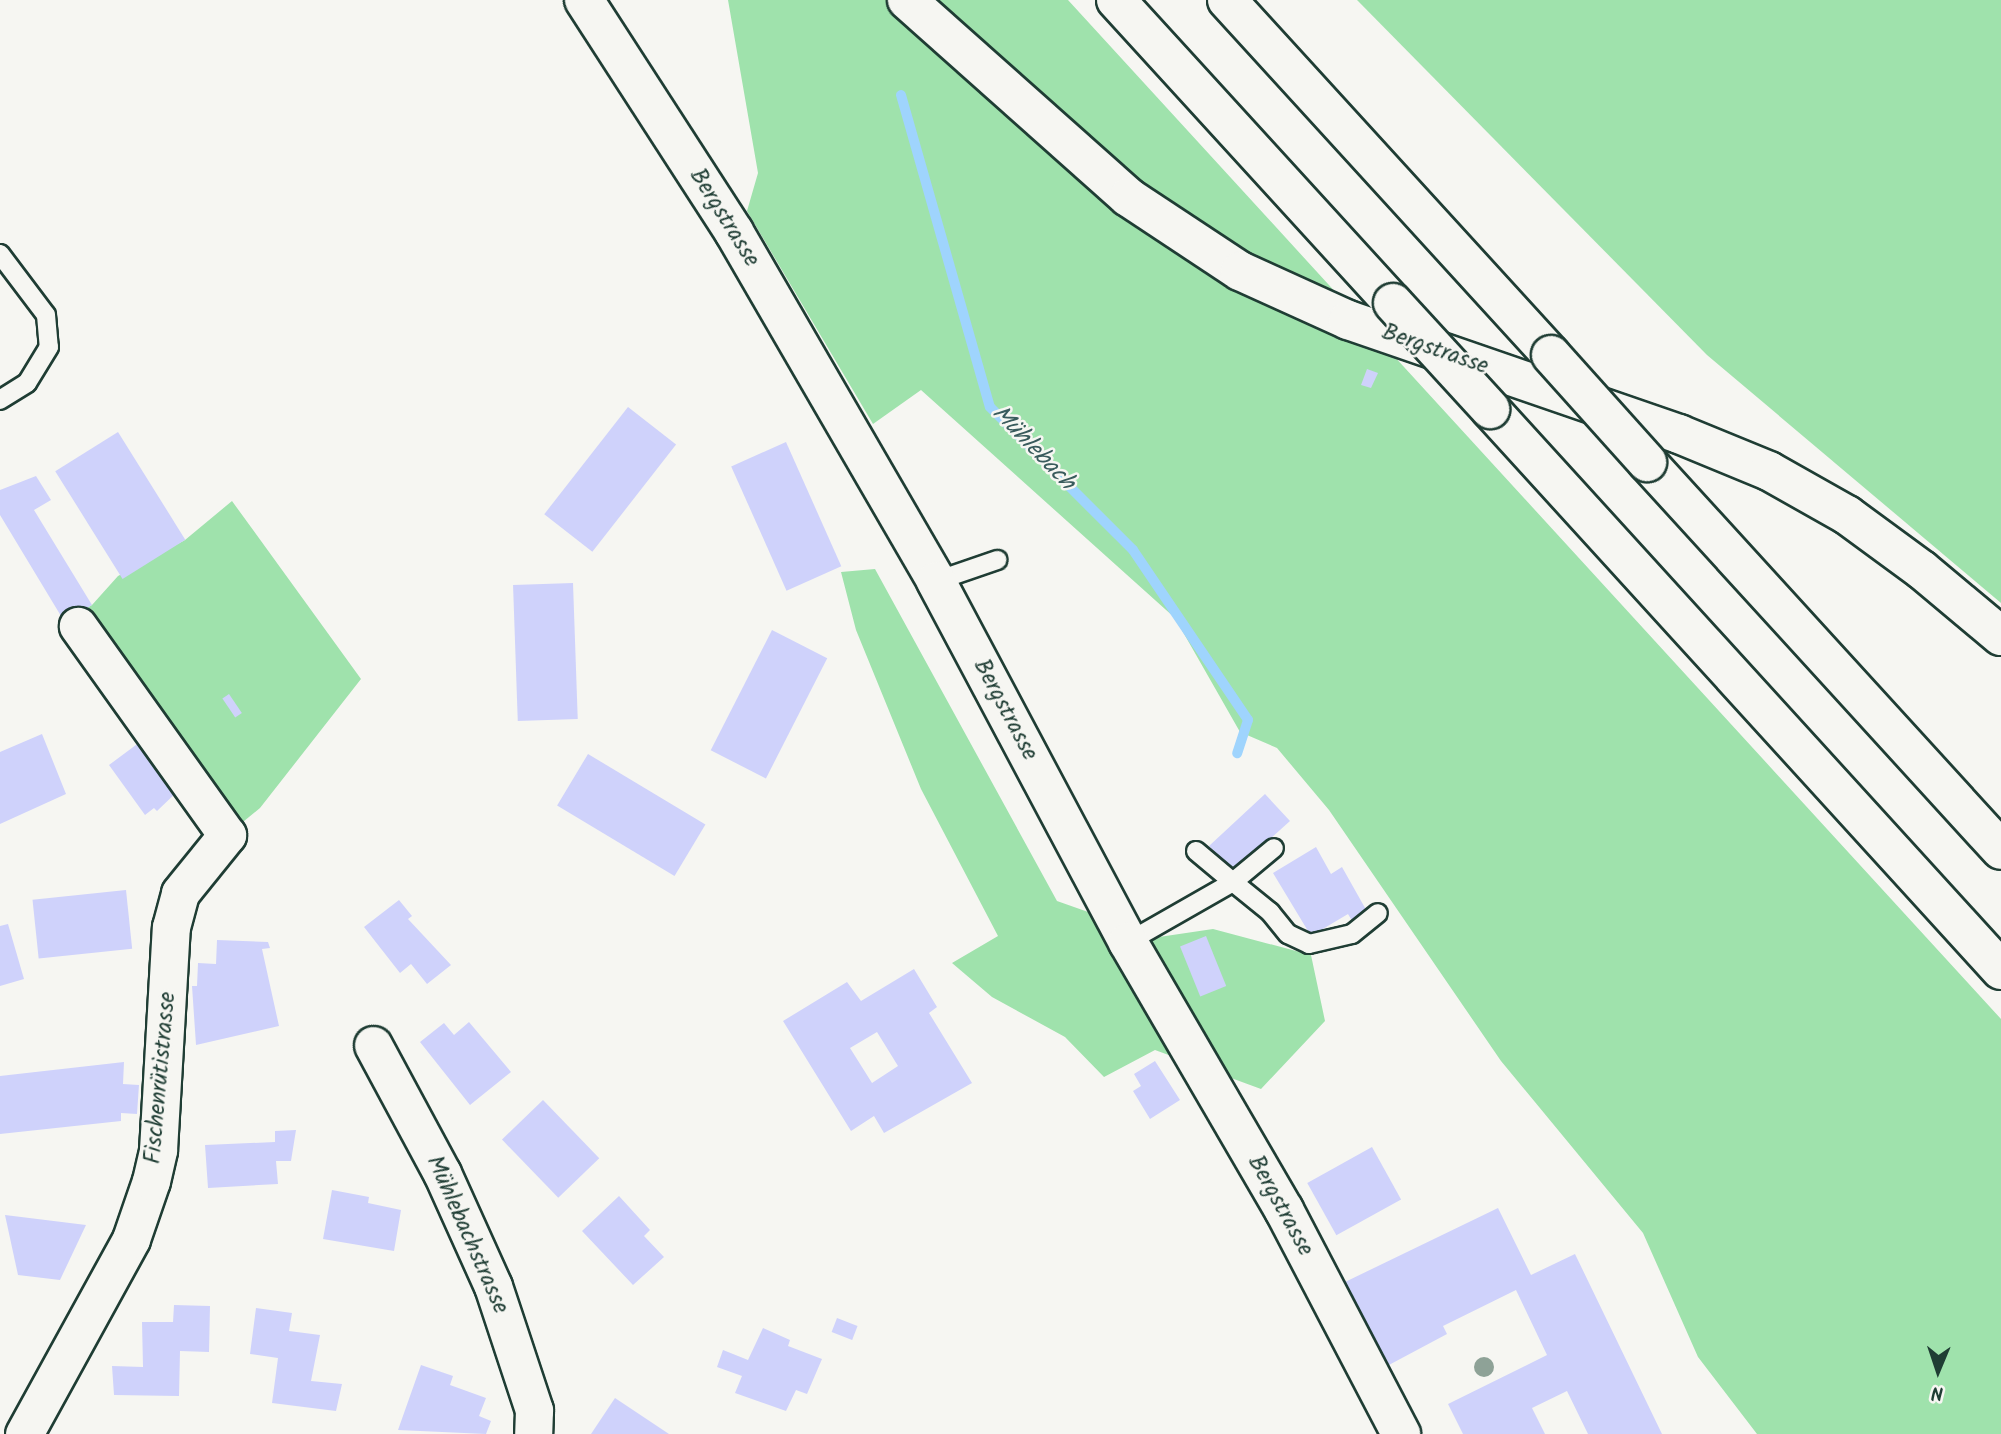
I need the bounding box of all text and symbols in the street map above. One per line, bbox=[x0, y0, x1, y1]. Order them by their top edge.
street label: Bergstrasse bbox=[683, 164, 765, 272]
street label: Bergstrasse bbox=[1378, 319, 1492, 381]
water label: Mühlebach bbox=[985, 399, 1081, 497]
street label: Bergstrasse bbox=[967, 655, 1043, 765]
street label: Fischenrütistrasse bbox=[140, 991, 182, 1165]
street label: Bergstrasse bbox=[1241, 1151, 1319, 1261]
street label: Mühlebachstrasse bbox=[420, 1152, 514, 1318]
north arrow bbox=[1903, 1336, 1973, 1406]
text: N bbox=[1931, 1377, 1944, 1407]

